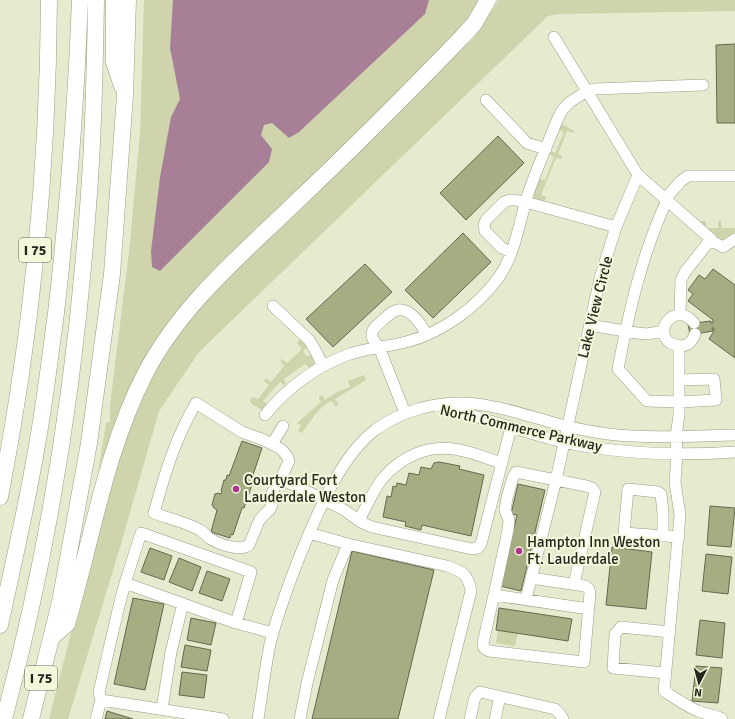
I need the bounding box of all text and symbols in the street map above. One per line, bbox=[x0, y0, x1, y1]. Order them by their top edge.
road number: I 75 bbox=[19, 238, 51, 262]
street label: Lake View Circle bbox=[574, 254, 616, 360]
street label: North Commerce Parkway bbox=[438, 401, 604, 455]
place label: Courtyard Fort Lauderdale Weston bbox=[244, 471, 366, 506]
marker: Courtyard Fort Lauderdale Weston bbox=[231, 484, 241, 494]
place label: Hampton Inn Weston Ft. Lauderdale bbox=[527, 533, 660, 568]
marker: Hampton Inn Weston Ft. Lauderdale bbox=[514, 546, 524, 556]
north arrow bbox=[679, 663, 719, 703]
road number: I 75 bbox=[25, 666, 57, 690]
text: N bbox=[694, 686, 702, 699]

